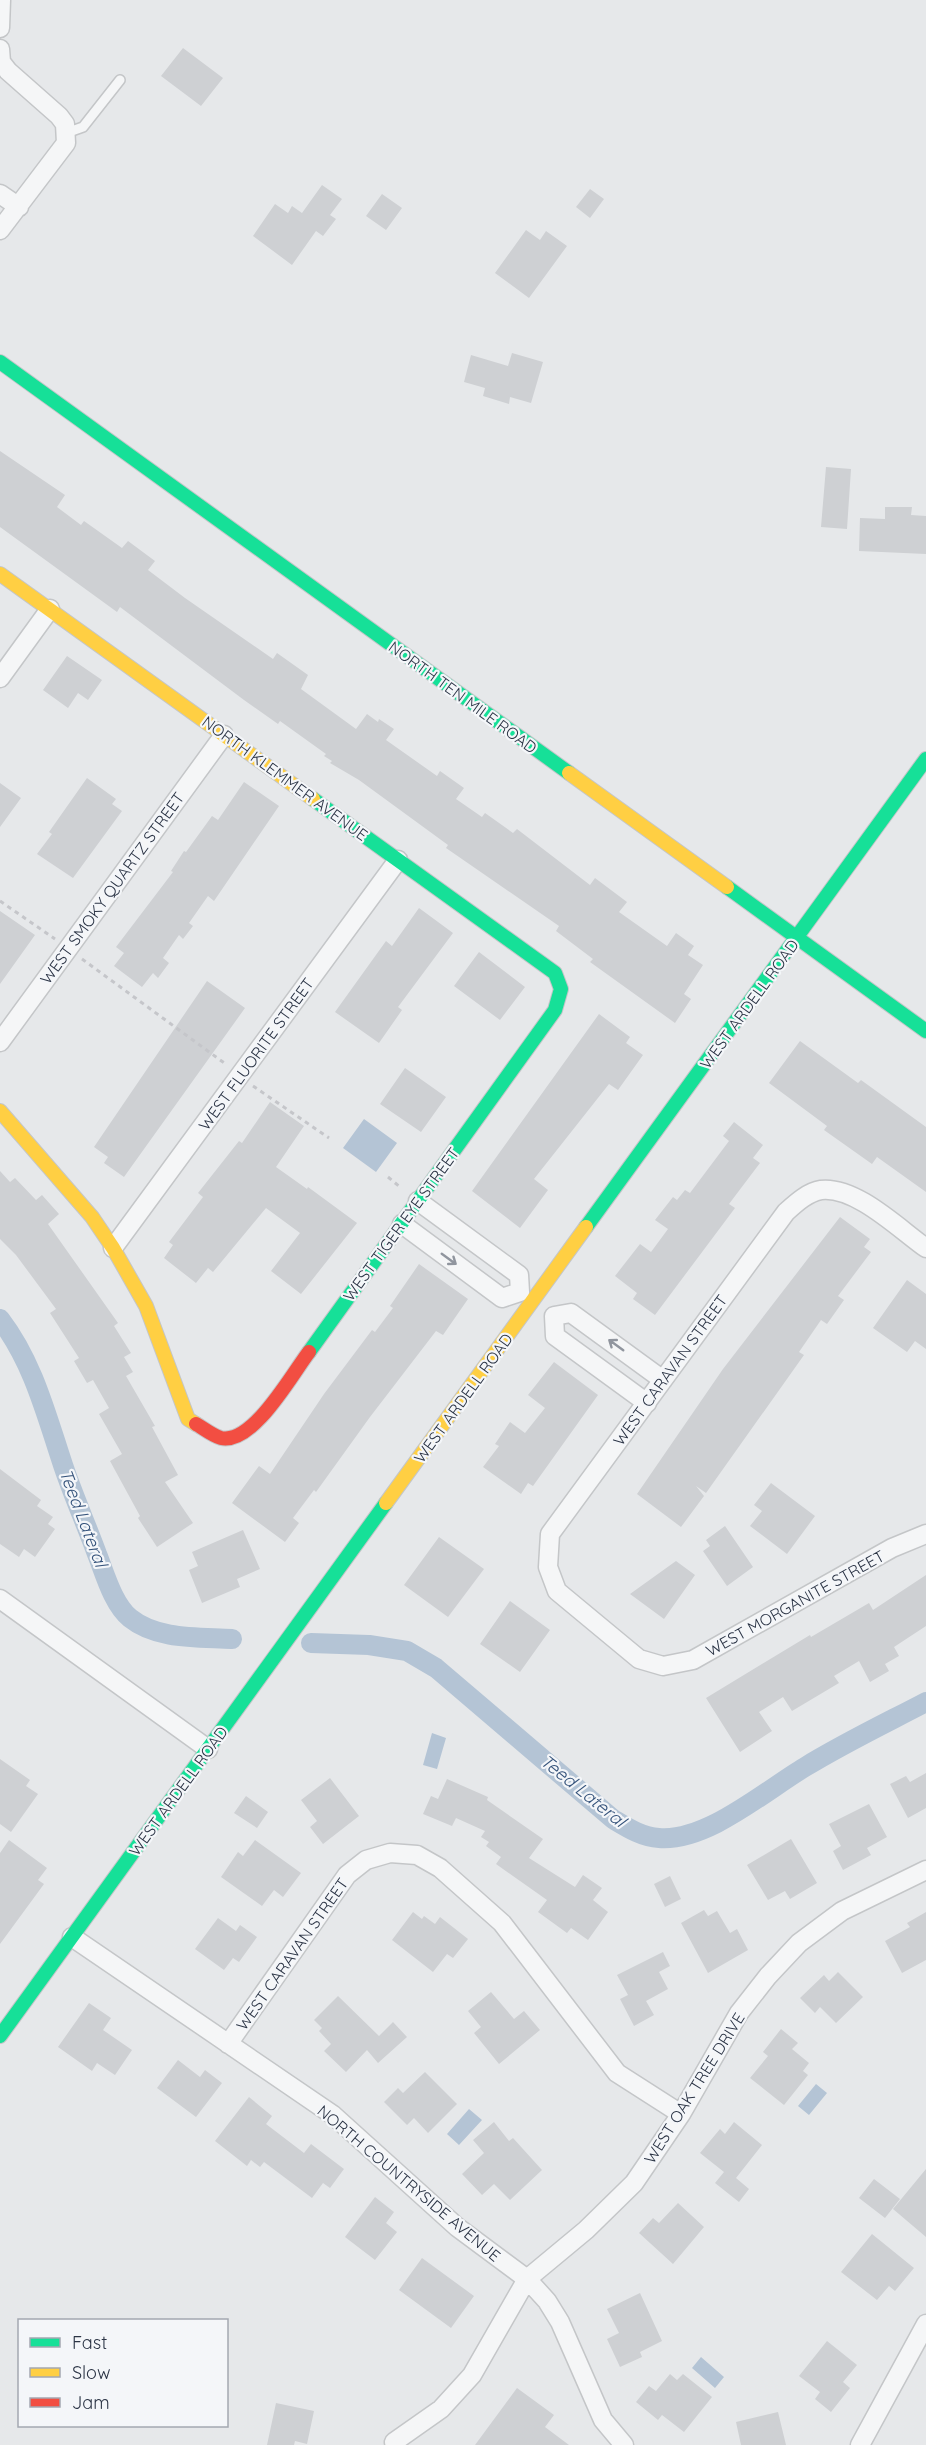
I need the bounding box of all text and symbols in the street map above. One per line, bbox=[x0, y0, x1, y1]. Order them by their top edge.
street label: NORTH TEN MILE ROAD bbox=[385, 636, 541, 758]
street label: NORTH KLEMMER AVENUE bbox=[198, 711, 372, 845]
street label: WEST SMOKY QUARTZ STREET bbox=[36, 788, 189, 988]
street label: WEST ARDELL ROAD bbox=[695, 935, 803, 1073]
street label: WEST FLUORITE STREET bbox=[194, 974, 318, 1134]
street label: WEST TIGER EYE STREET bbox=[338, 1143, 464, 1305]
one-way arrow bbox=[441, 1252, 457, 1265]
street label: WEST CARAVAN STREET bbox=[609, 1290, 732, 1449]
street label: WEST ARDELL ROAD bbox=[409, 1329, 517, 1467]
one-way arrow bbox=[608, 1339, 624, 1352]
water label: Teed Lateral bbox=[54, 1465, 113, 1572]
street label: WEST MORGANITE STREET bbox=[702, 1545, 888, 1660]
street label: WEST ARDELL ROAD bbox=[124, 1722, 232, 1860]
water label: Teed Lateral bbox=[536, 1749, 632, 1833]
street label: WEST CARAVAN STREET bbox=[232, 1874, 352, 2034]
street label: WEST OAK TREE DRIVE bbox=[639, 2009, 749, 2167]
street label: NORTH COUNTRYSIDE AVENUE bbox=[313, 2100, 505, 2266]
legend bbox=[18, 2319, 228, 2427]
text: Fast bbox=[72, 2331, 107, 2354]
text: Slow bbox=[72, 2361, 110, 2384]
text: Jam bbox=[72, 2391, 110, 2414]

